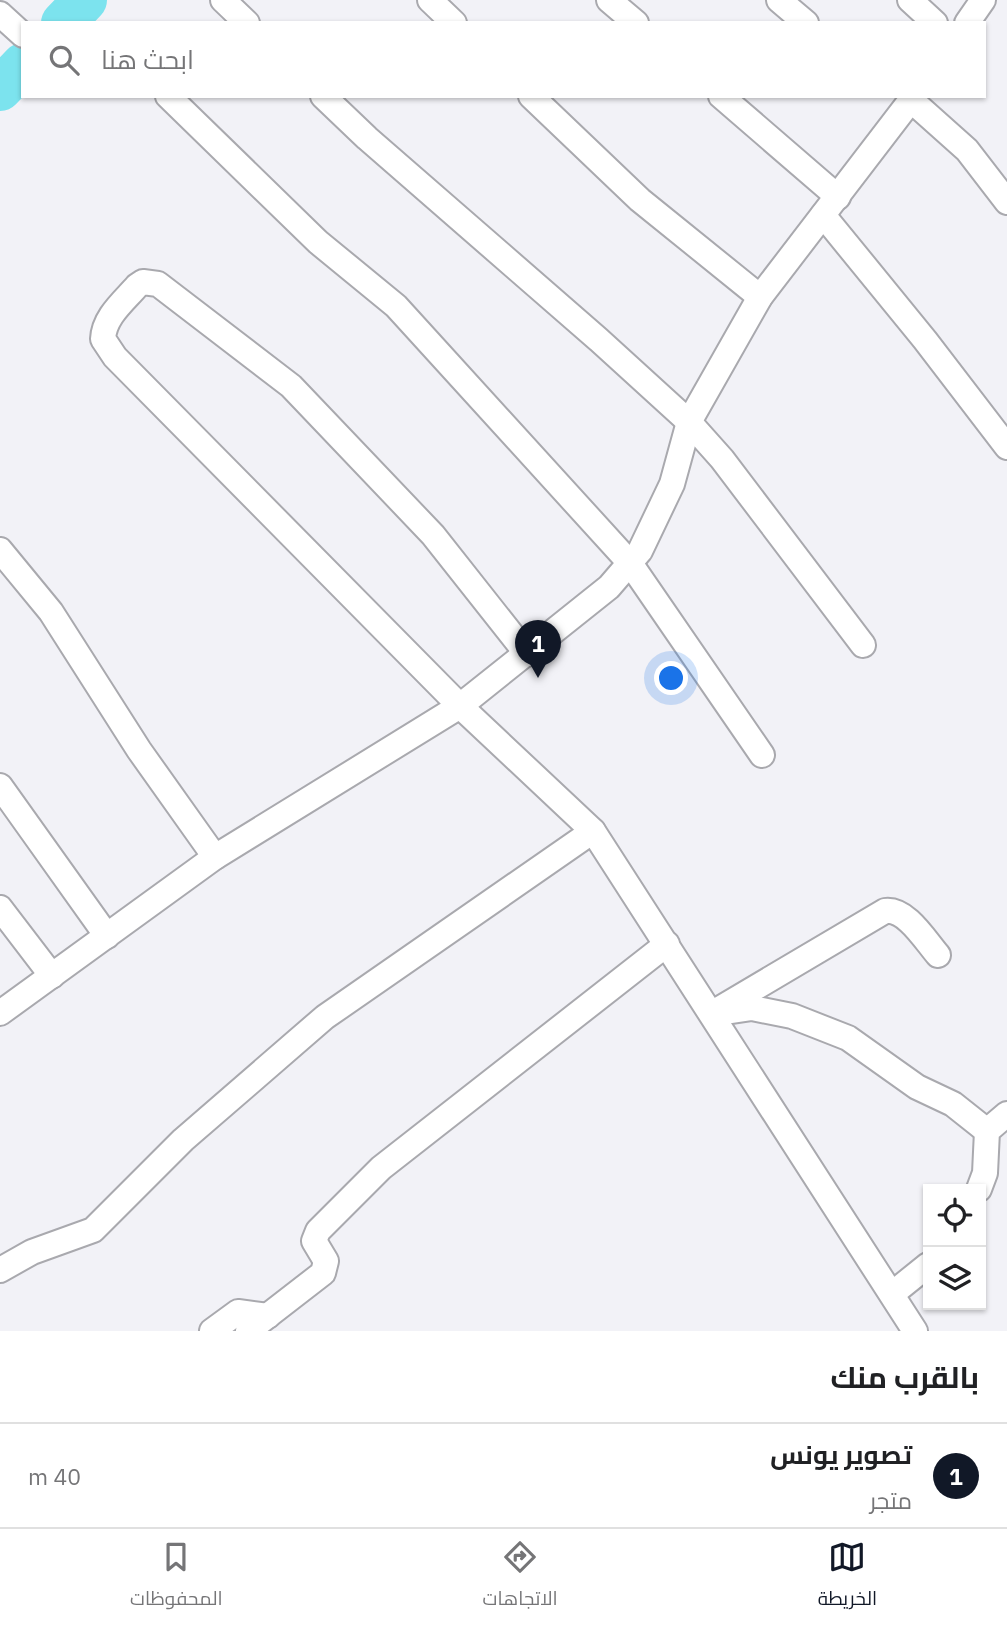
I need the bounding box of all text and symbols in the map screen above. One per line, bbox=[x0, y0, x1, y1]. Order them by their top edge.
search box bbox=[21, 21, 986, 98]
icon: search bbox=[45, 41, 83, 79]
text: ابحث هنا bbox=[101, 42, 194, 76]
pin: 1 bbox=[515, 620, 561, 678]
your location bbox=[654, 661, 688, 695]
map controls bbox=[923, 1184, 986, 1310]
button: locate bbox=[923, 1184, 986, 1247]
button: layers bbox=[923, 1247, 986, 1310]
text: بالقرب منك bbox=[830, 1357, 979, 1396]
text: تصوير يونس bbox=[770, 1437, 912, 1471]
text: 40 m bbox=[28, 1461, 81, 1491]
text: 1 bbox=[949, 1461, 963, 1491]
text: متجر bbox=[870, 1485, 912, 1515]
tab: المحفوظات bbox=[130, 1538, 223, 1616]
tab: الاتجاهات bbox=[482, 1538, 558, 1616]
tab: الخريطة bbox=[818, 1538, 877, 1616]

